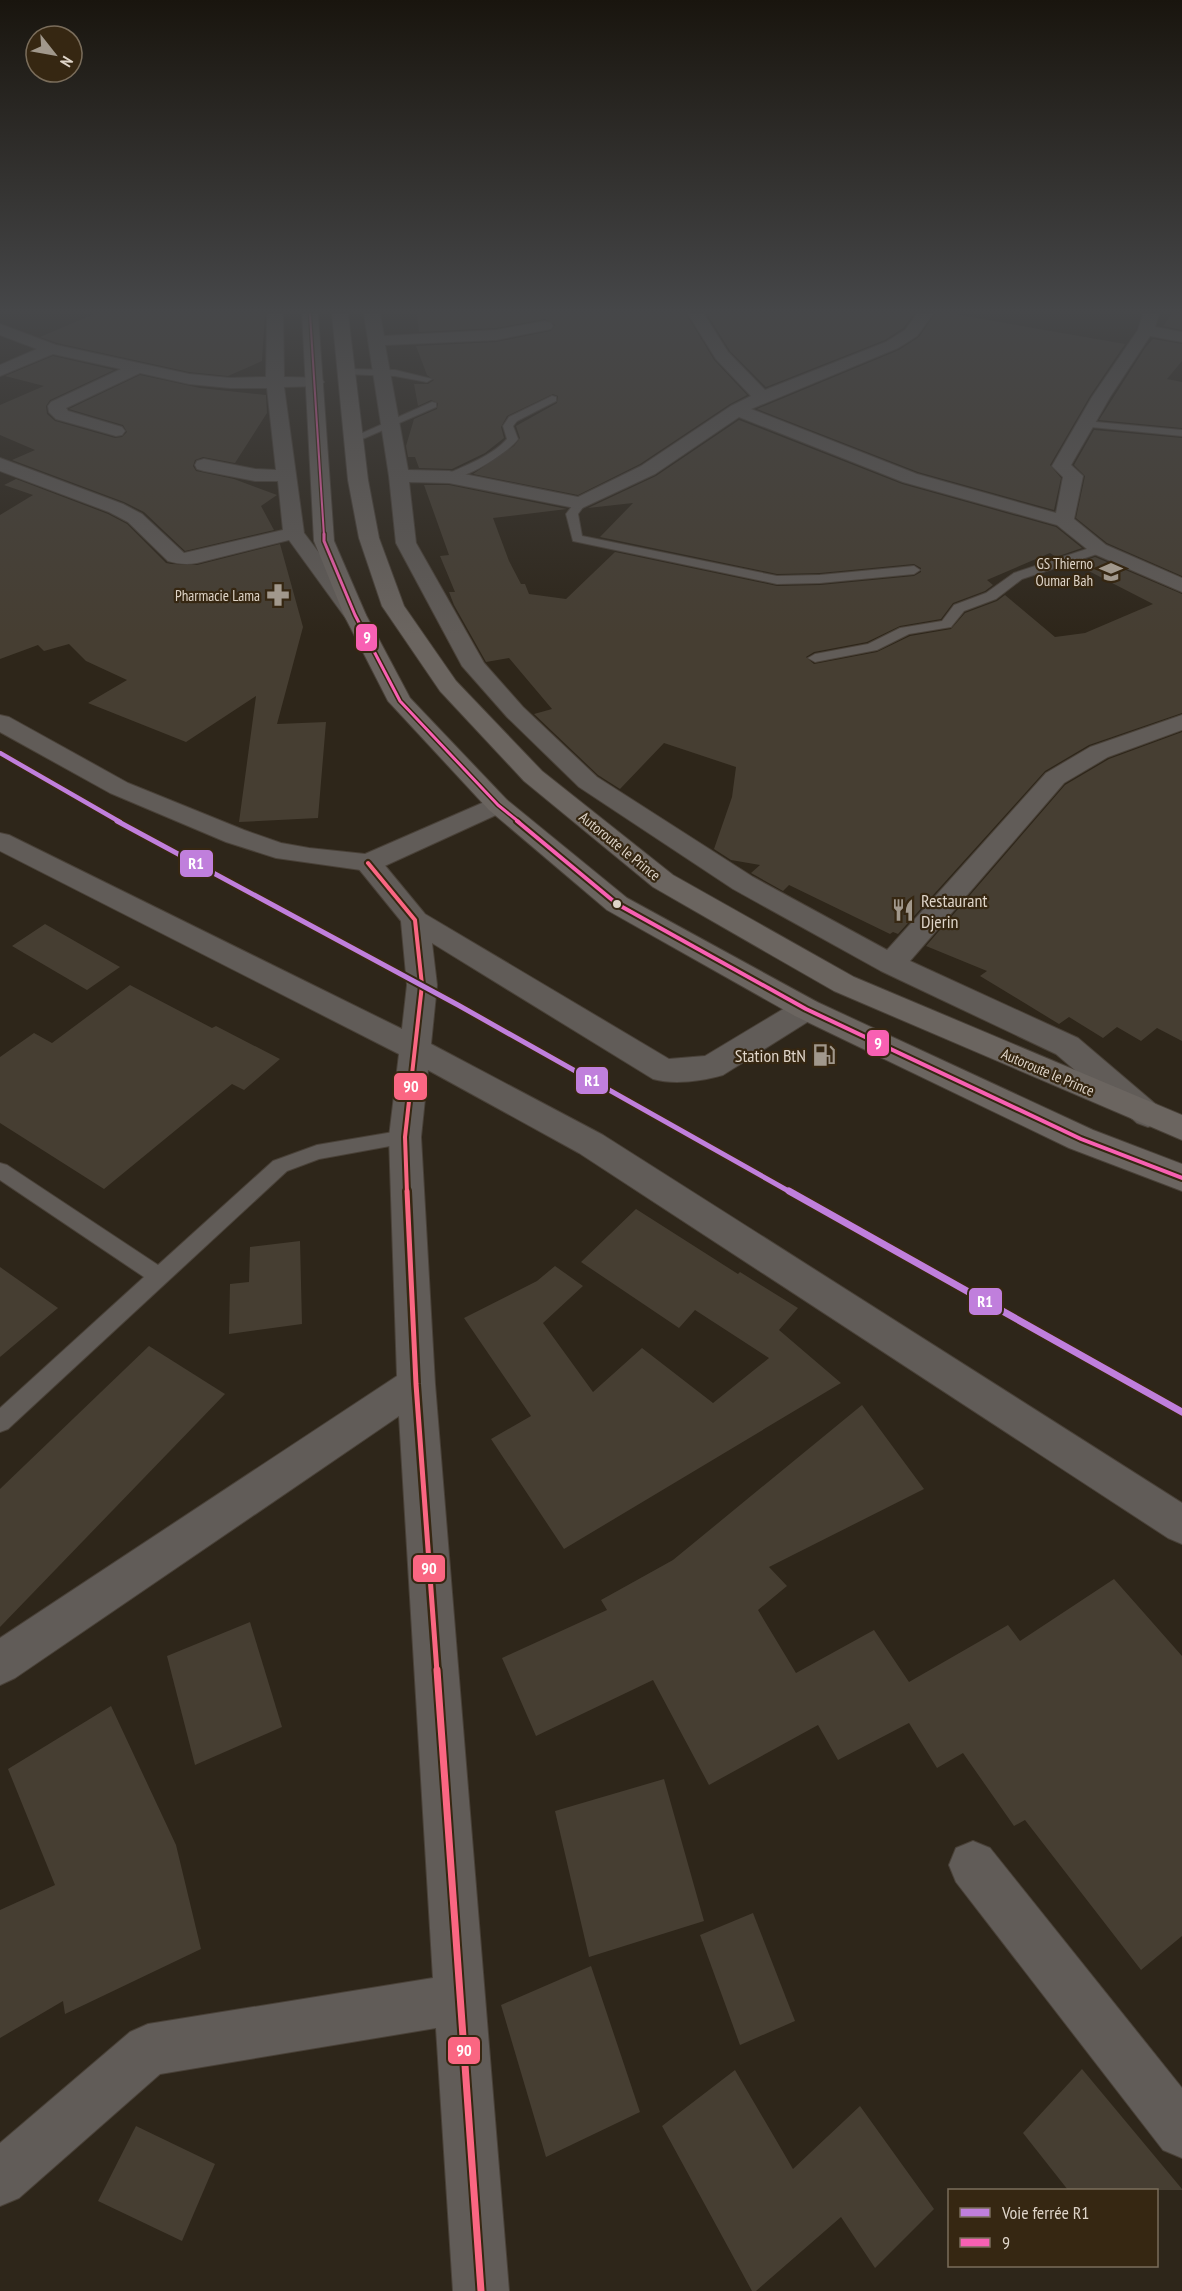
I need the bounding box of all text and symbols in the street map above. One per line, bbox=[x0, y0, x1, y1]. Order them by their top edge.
north arrow bbox=[24, 24, 84, 84]
text: N bbox=[56, 53, 78, 71]
place label: GS Thierno Oumar Bah bbox=[1036, 554, 1093, 590]
school or university icon: GS Thierno Oumar Bah bbox=[1098, 559, 1124, 585]
pharmacy icon: Pharmacie Lama bbox=[265, 582, 291, 608]
place label: Pharmacie Lama bbox=[175, 586, 260, 605]
line badge: 9 bbox=[355, 623, 378, 652]
text: 9 bbox=[363, 627, 371, 647]
street label: Autoroute le Prince bbox=[576, 807, 664, 885]
line badge: R1 bbox=[179, 849, 214, 878]
text: R1 bbox=[188, 853, 204, 873]
place label: Restaurant Djerin bbox=[921, 889, 987, 933]
restaurant icon: Restaurant Djerin bbox=[890, 897, 916, 923]
unlabelled marker bbox=[611, 898, 623, 910]
line badge: 9 bbox=[866, 1029, 890, 1057]
text: 9 bbox=[874, 1033, 882, 1053]
fuel station icon: Station BtN bbox=[811, 1042, 837, 1068]
place label: Station BtN bbox=[735, 1044, 806, 1067]
street label: Autoroute le Prince bbox=[999, 1044, 1097, 1100]
line badge: R1 bbox=[575, 1066, 609, 1095]
text: R1 bbox=[584, 1070, 600, 1090]
line badge: 90 bbox=[393, 1072, 428, 1101]
text: 90 bbox=[403, 1076, 419, 1096]
line badge: R1 bbox=[968, 1287, 1003, 1316]
text: R1 bbox=[977, 1291, 993, 1311]
line badge: 90 bbox=[412, 1554, 446, 1583]
text: 90 bbox=[421, 1558, 437, 1578]
line badge: 90 bbox=[447, 2036, 481, 2065]
text: 90 bbox=[456, 2040, 472, 2060]
legend bbox=[948, 2189, 1158, 2267]
text: Voie ferrée R1 bbox=[1001, 2201, 1089, 2224]
text: 9 bbox=[1002, 2231, 1010, 2254]

